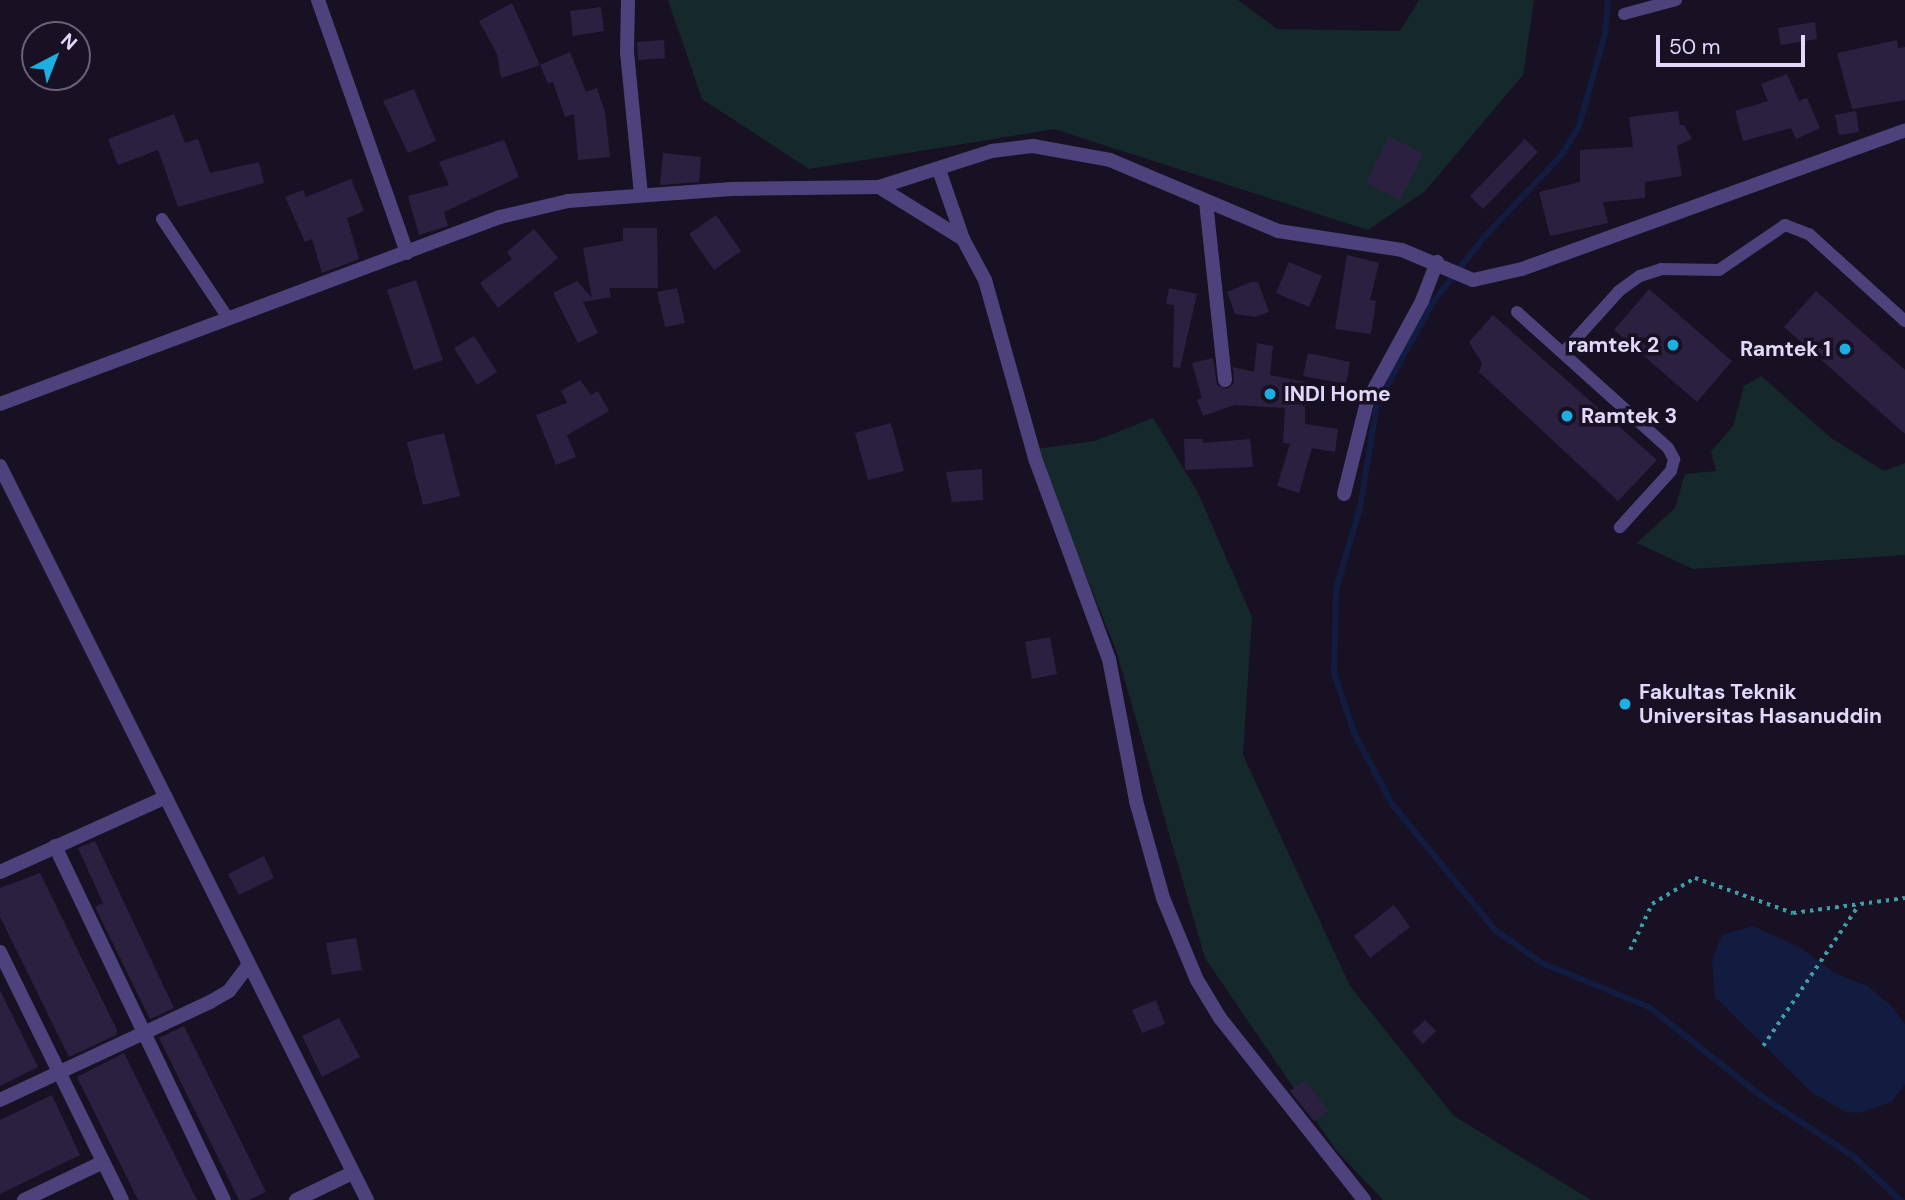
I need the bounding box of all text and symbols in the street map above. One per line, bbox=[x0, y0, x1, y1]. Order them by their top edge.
north arrow bbox=[21, 21, 91, 91]
scale bar bbox=[1660, 21, 1809, 65]
text: N bbox=[56, 28, 83, 55]
text: 50 m bbox=[1669, 33, 1720, 61]
place label: ramtek 2 bbox=[1568, 332, 1659, 358]
place label: Ramtek 1 bbox=[1740, 336, 1831, 362]
marker: ramtek 2 bbox=[1665, 337, 1681, 353]
marker: Ramtek 1 bbox=[1837, 341, 1853, 357]
place label: INDI Home bbox=[1284, 381, 1391, 407]
marker: INDI Home bbox=[1262, 386, 1278, 402]
place label: Ramtek 3 bbox=[1581, 403, 1677, 429]
marker: Ramtek 3 bbox=[1559, 408, 1575, 424]
place label: Fakultas Teknik Universitas Hasanuddin bbox=[1639, 679, 1882, 729]
marker: Fakultas Teknik Universitas Hasanuddin bbox=[1617, 696, 1633, 712]

